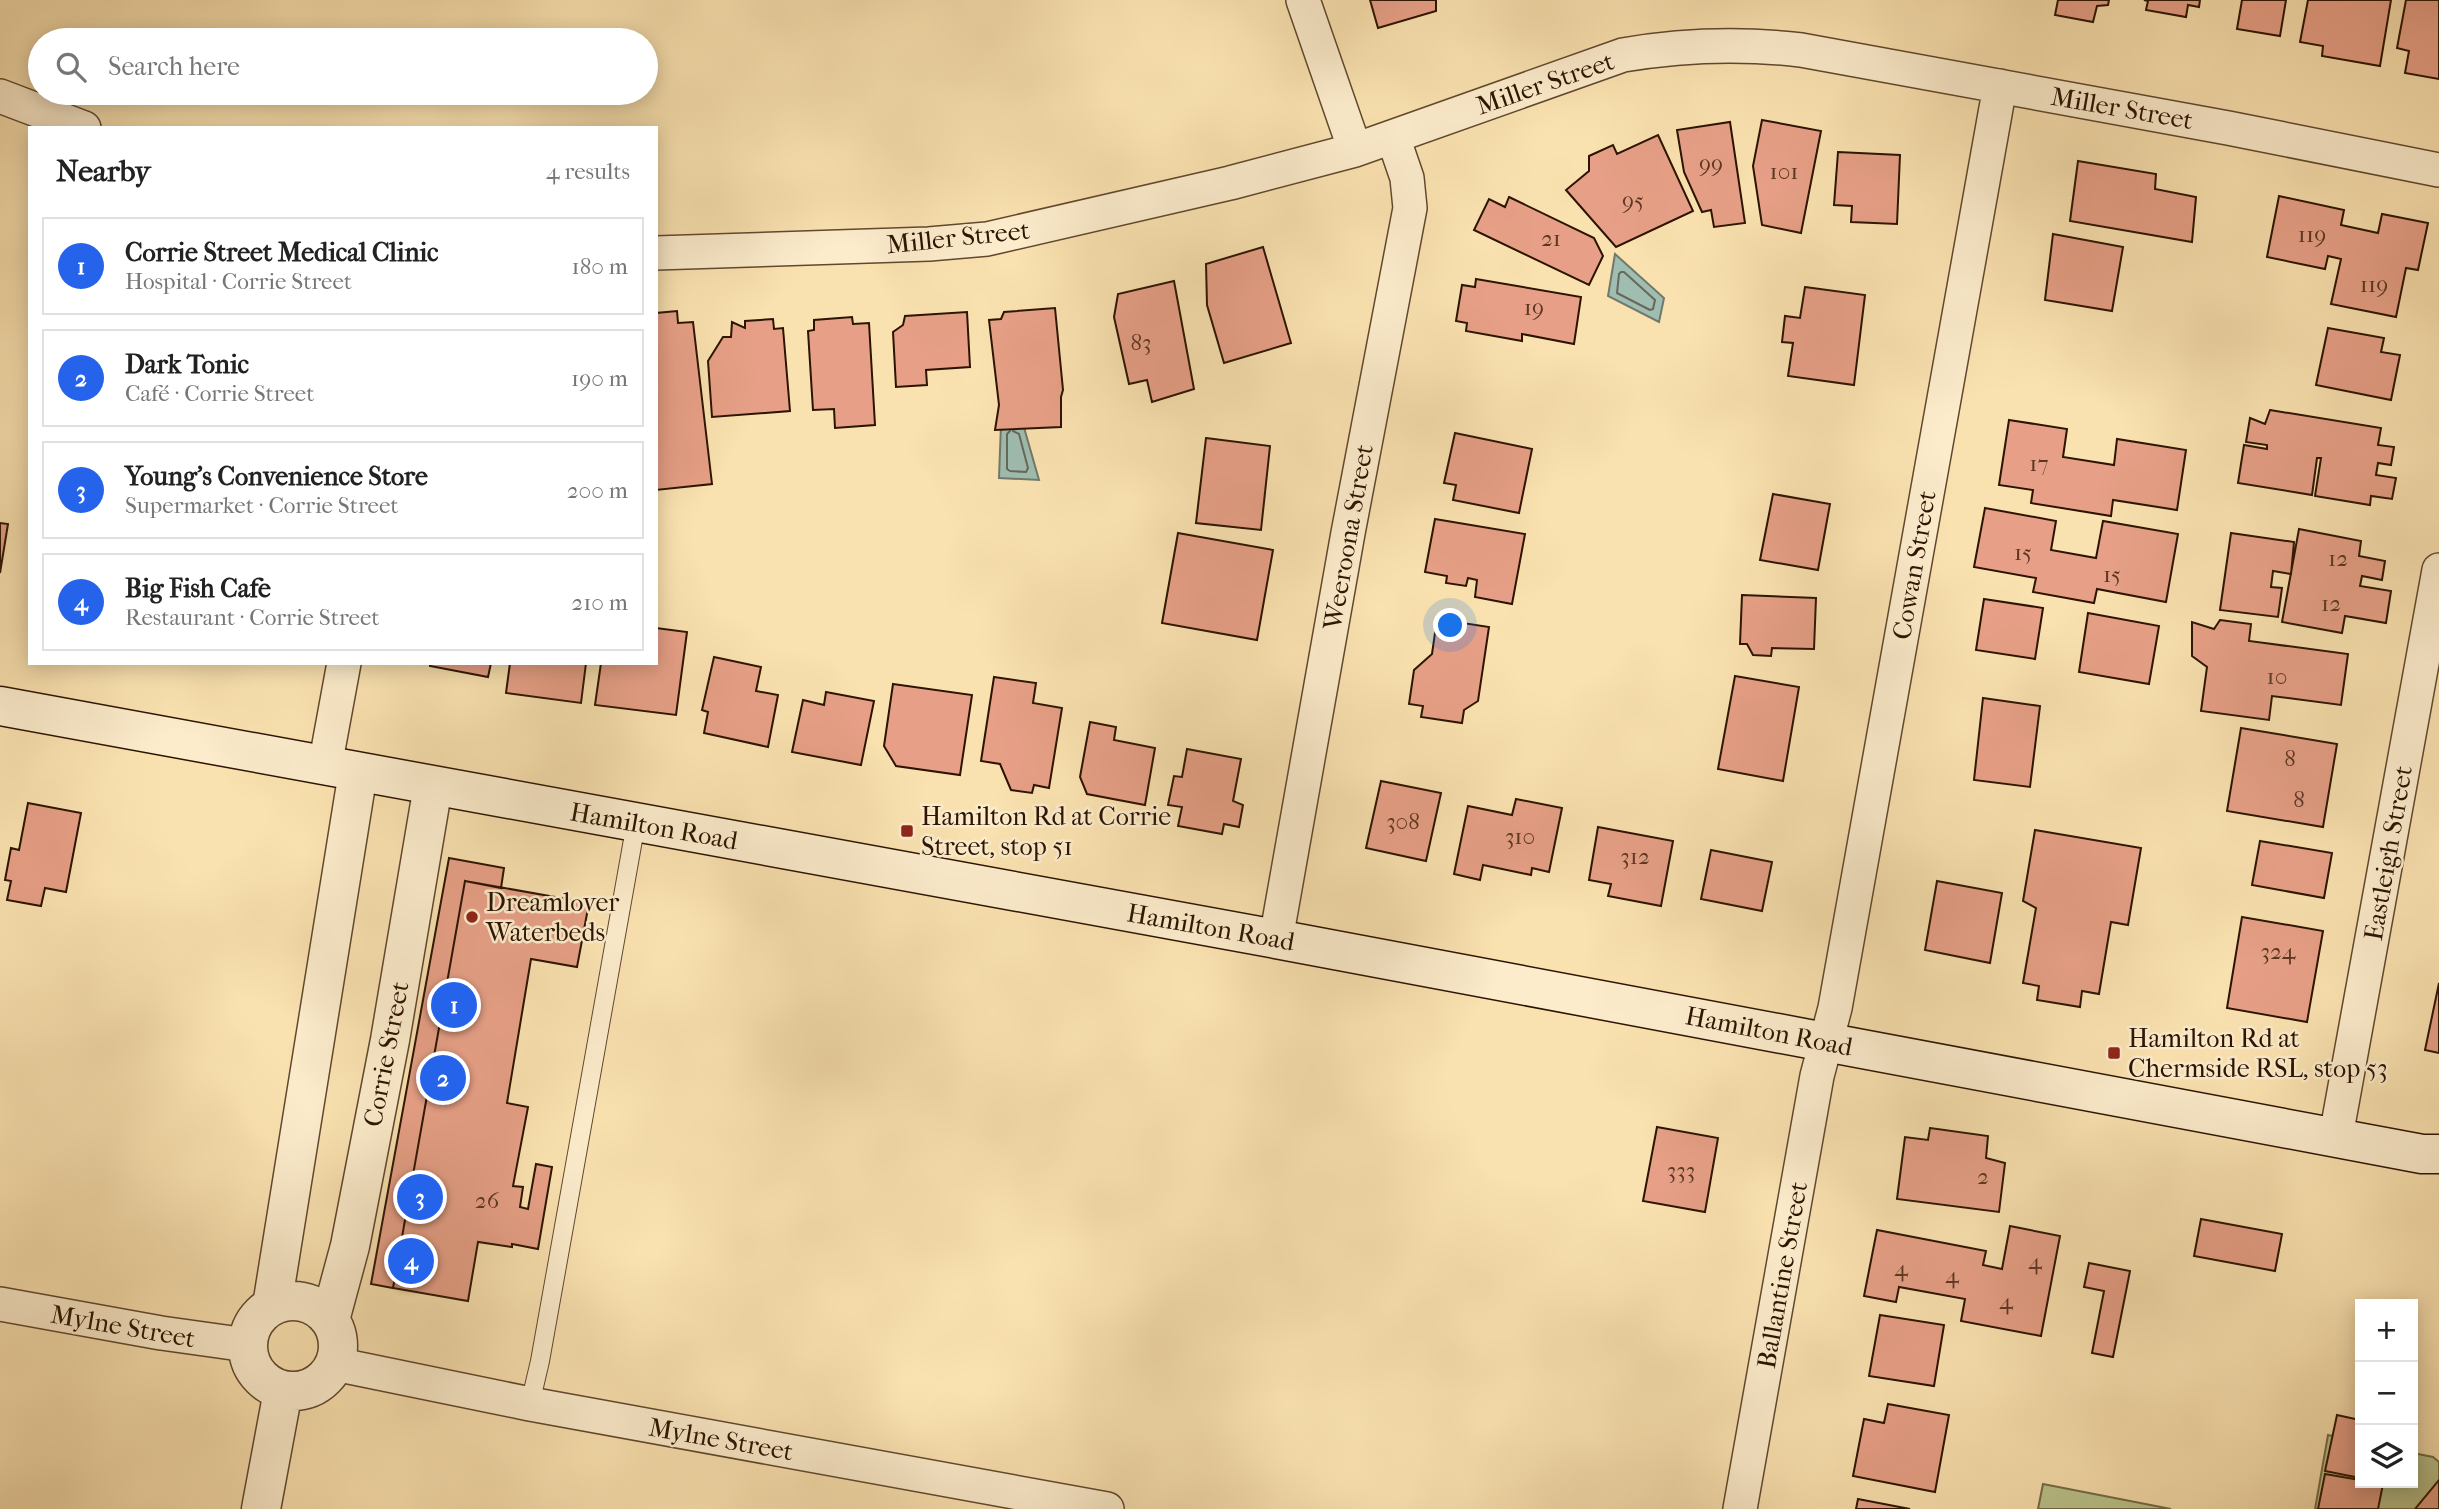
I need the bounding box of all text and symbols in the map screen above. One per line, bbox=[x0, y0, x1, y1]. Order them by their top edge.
search box bbox=[28, 28, 658, 105]
street label: Miller Street bbox=[1472, 45, 1619, 122]
icon: search bbox=[52, 48, 90, 86]
text: Search here bbox=[108, 51, 240, 82]
street label: Miller Street bbox=[2048, 81, 2196, 136]
house number: 99 bbox=[1699, 150, 1723, 177]
text: Nearby bbox=[56, 154, 151, 189]
text: 4 results bbox=[546, 158, 630, 185]
house number: 101 bbox=[1770, 158, 1798, 185]
house number: 95 bbox=[1622, 187, 1644, 214]
street label: Miller Street bbox=[885, 214, 1032, 260]
house number: 119 bbox=[2298, 221, 2326, 248]
house number: 21 bbox=[1541, 225, 1561, 252]
text: Corrie Street Medical Clinic bbox=[125, 237, 438, 268]
text: 1 bbox=[77, 253, 85, 280]
text: 180 m bbox=[571, 253, 628, 280]
text: Hospital · Corrie Street bbox=[125, 268, 352, 295]
house number: 119 bbox=[2360, 271, 2388, 298]
house number: 19 bbox=[1524, 294, 1544, 321]
house number: 83 bbox=[1131, 329, 1152, 356]
text: Dark Tonic bbox=[125, 349, 249, 380]
text: 2 bbox=[75, 365, 87, 392]
text: 190 m bbox=[571, 365, 628, 392]
text: Café · Corrie Street bbox=[125, 380, 314, 407]
street label: Weeroona Street bbox=[1317, 441, 1380, 633]
house number: 17 bbox=[2029, 450, 2049, 477]
text: Young's Convenience Store bbox=[125, 461, 428, 492]
text: 3 bbox=[76, 477, 86, 504]
text: 200 m bbox=[567, 477, 628, 504]
street label: Cowan Street bbox=[1886, 488, 1943, 642]
text: Supermarket · Corrie Street bbox=[125, 492, 399, 519]
house number: 15 bbox=[2014, 539, 2032, 566]
house number: 12 bbox=[2328, 545, 2348, 572]
house number: 15 bbox=[2103, 561, 2121, 588]
text: Big Fish Cafe bbox=[125, 573, 271, 604]
text: 4 bbox=[74, 589, 88, 616]
text: 210 m bbox=[571, 589, 628, 616]
house number: 12 bbox=[2321, 590, 2341, 617]
text: Restaurant · Corrie Street bbox=[125, 604, 380, 631]
your location bbox=[1433, 608, 1467, 642]
house number: 10 bbox=[2267, 663, 2287, 690]
house number: 8 bbox=[2284, 745, 2296, 772]
street label: Eastleigh Street bbox=[2358, 763, 2419, 943]
house number: 8 bbox=[2293, 786, 2305, 813]
street label: Hamilton Road bbox=[568, 796, 741, 857]
place label: Hamilton Rd at Corrie Street, stop 51 bbox=[921, 801, 1171, 862]
house number: 308 bbox=[1386, 808, 1420, 835]
marker: Hamilton Rd at Corrie Street, stop 51 bbox=[899, 823, 915, 839]
house number: 310 bbox=[1505, 823, 1535, 850]
house number: 312 bbox=[1620, 843, 1650, 870]
place label: Dreamlover Waterbeds bbox=[485, 887, 619, 948]
street label: Hamilton Road bbox=[1125, 897, 1298, 958]
marker: Dreamlover Waterbeds bbox=[464, 909, 480, 925]
house number: 324 bbox=[2261, 938, 2297, 965]
street label: Corrie Street bbox=[357, 978, 416, 1129]
pin: 1 bbox=[431, 979, 477, 1031]
street label: Hamilton Road bbox=[1683, 1000, 1856, 1063]
place label: Hamilton Rd at Chermside RSL, stop 53 bbox=[2128, 1023, 2388, 1084]
marker: Hamilton Rd at Chermside RSL, stop 53 bbox=[2106, 1045, 2122, 1061]
pin: 2 bbox=[420, 1052, 466, 1104]
house number: 333 bbox=[1667, 1157, 1695, 1184]
house number: 2 bbox=[1977, 1163, 1989, 1190]
pin: 3 bbox=[397, 1171, 443, 1223]
street label: Ballantine Street bbox=[1751, 1179, 1814, 1371]
house number: 26 bbox=[475, 1187, 500, 1214]
pin: 4 bbox=[388, 1235, 434, 1287]
house number: 4 bbox=[2028, 1248, 2043, 1275]
house number: 4 bbox=[1894, 1255, 1909, 1282]
house number: 4 bbox=[1945, 1262, 1960, 1289]
house number: 4 bbox=[1999, 1288, 2014, 1315]
street label: Mylne Street bbox=[48, 1299, 198, 1355]
map controls bbox=[2355, 1299, 2418, 1488]
button: + bbox=[2355, 1299, 2418, 1362]
button: − bbox=[2355, 1362, 2418, 1425]
street label: Mylne Street bbox=[646, 1412, 796, 1468]
button: layers bbox=[2355, 1425, 2418, 1488]

